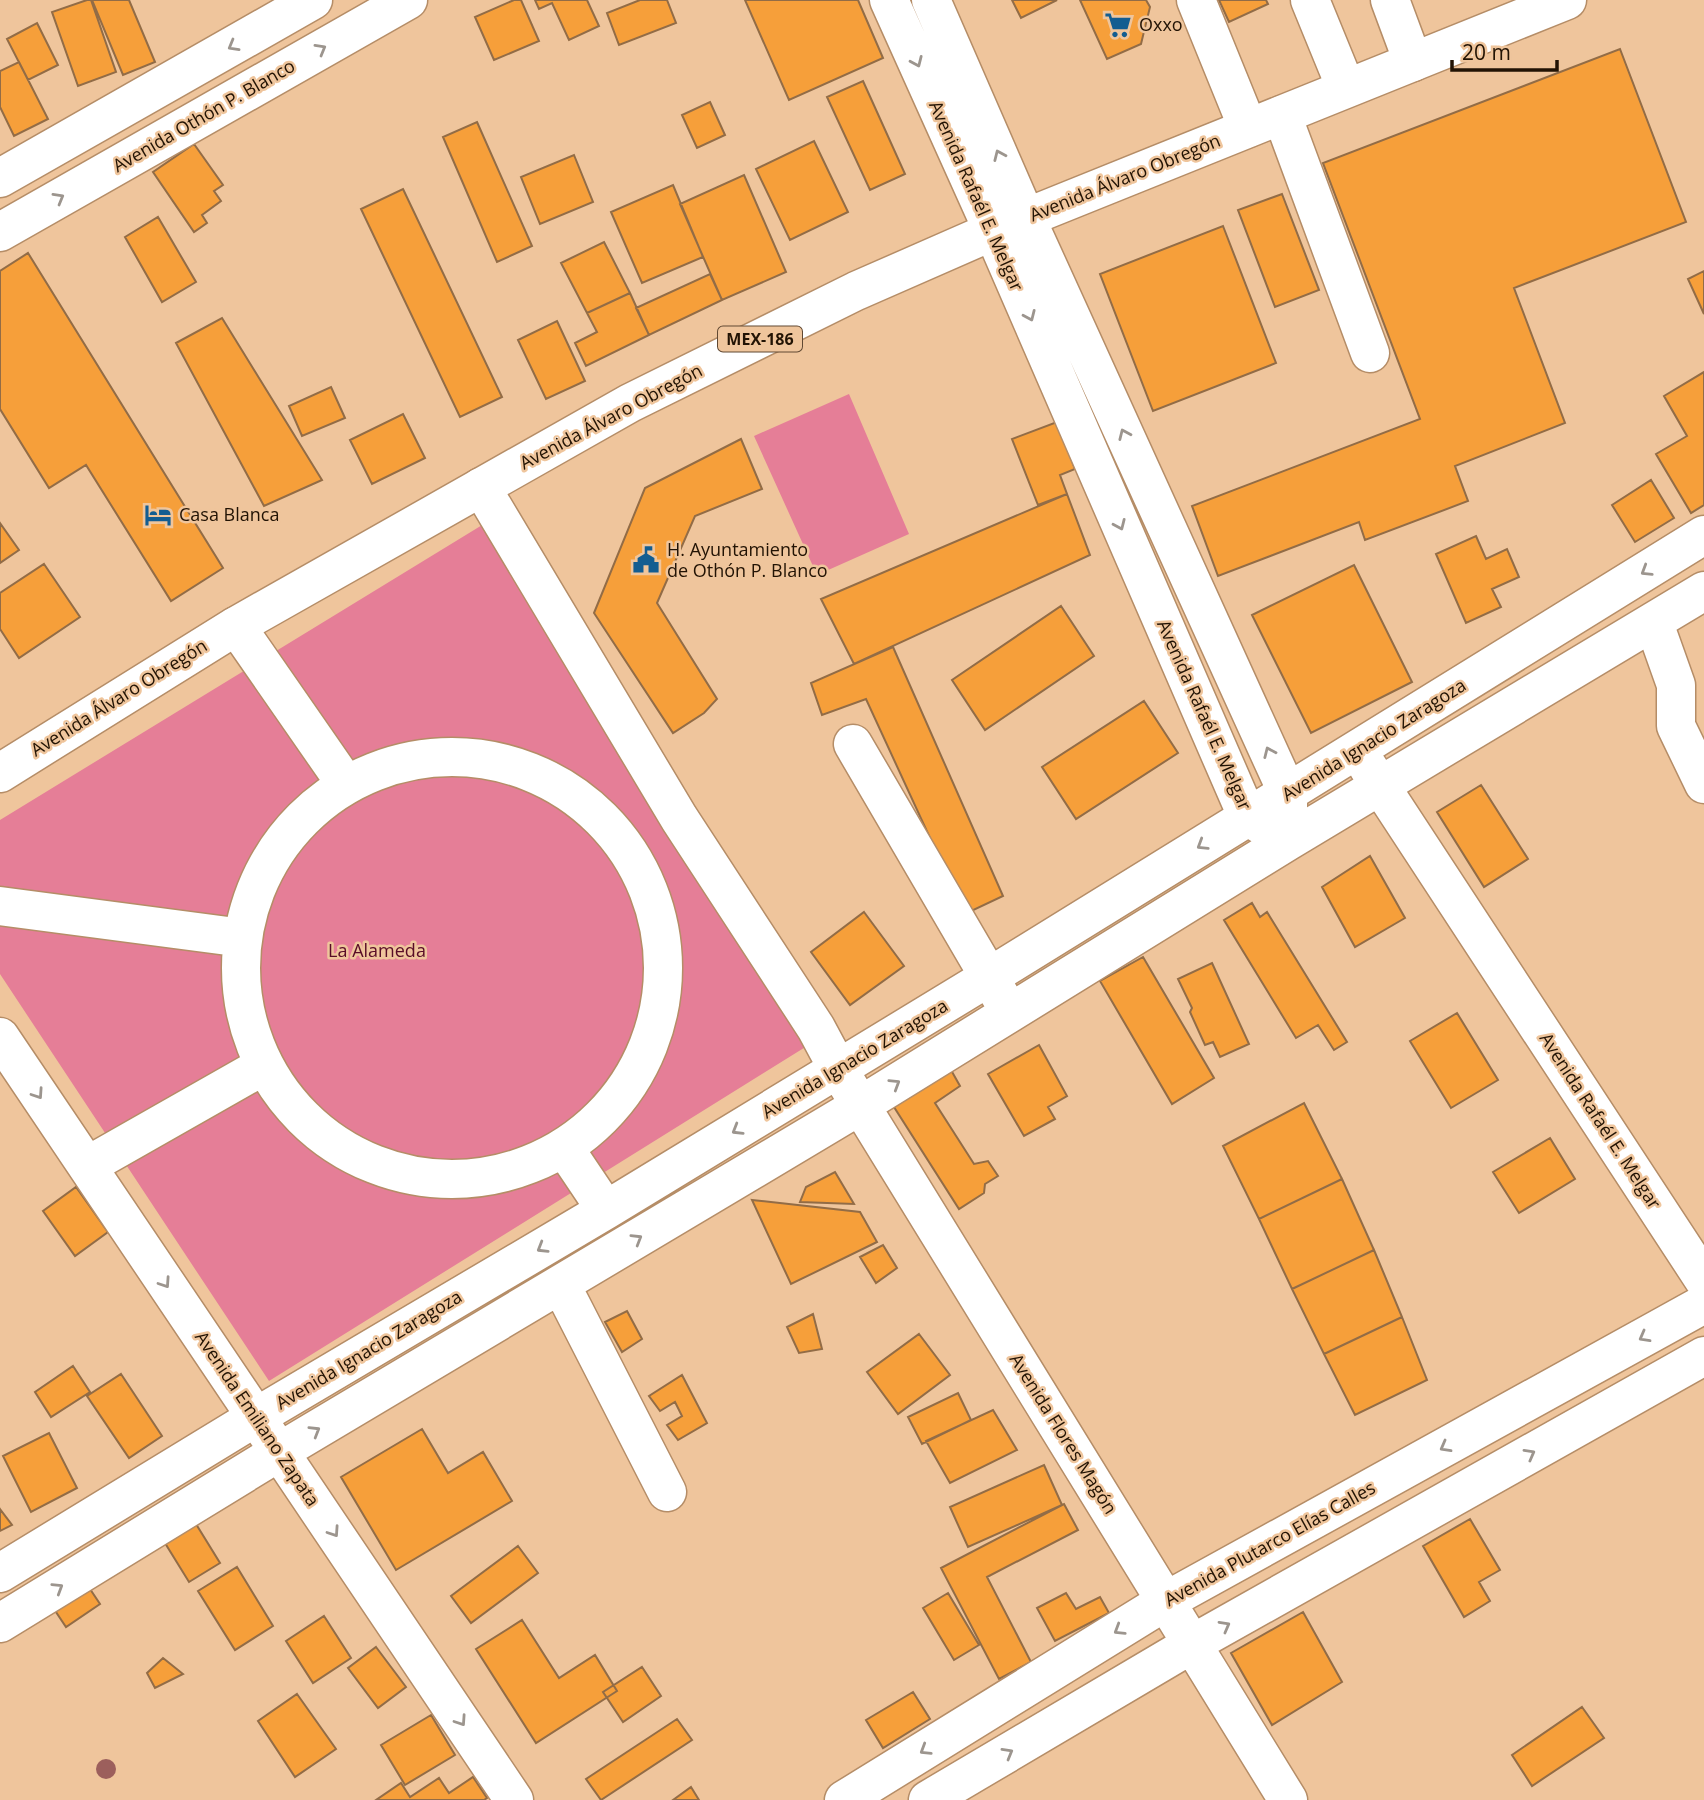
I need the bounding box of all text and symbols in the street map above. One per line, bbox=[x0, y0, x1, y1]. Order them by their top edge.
supermarket icon: Oxxo bbox=[1103, 10, 1133, 40]
place label: Oxxo bbox=[1139, 12, 1183, 36]
scale bar bbox=[1452, 28, 1557, 72]
one-way arrow bbox=[227, 38, 240, 51]
text: 20 m bbox=[1462, 38, 1511, 66]
one-way arrow bbox=[313, 45, 326, 58]
street label: Avenida Othón P. Blanco bbox=[108, 53, 299, 177]
one-way arrow bbox=[909, 55, 923, 68]
street label: Avenida Rafaél E. Melgar bbox=[924, 97, 1030, 295]
street label: Avenida Álvaro Obregón bbox=[1026, 128, 1224, 226]
one-way arrow bbox=[993, 150, 1007, 162]
one-way arrow bbox=[52, 193, 65, 206]
one-way arrow bbox=[1021, 309, 1035, 321]
road number: MEX-186 bbox=[718, 326, 802, 352]
street label: Avenida Álvaro Obregón bbox=[515, 358, 706, 475]
one-way arrow bbox=[1118, 428, 1132, 441]
hotel icon: Casa Blanca bbox=[143, 500, 173, 530]
place label: Casa Blanca bbox=[179, 502, 279, 526]
one-way arrow bbox=[1112, 518, 1126, 530]
place label: H. Ayuntamiento de Othón P. Blanco bbox=[667, 537, 828, 582]
public building icon: H. Ayuntamiento de Othón P. Blanco bbox=[631, 545, 661, 575]
one-way arrow bbox=[1641, 562, 1654, 575]
street label: Avenida Rafaél E. Melgar bbox=[1152, 616, 1258, 814]
street label: Avenida Álvaro Obregón bbox=[26, 633, 211, 761]
street label: Avenida Ignacio Zaragoza bbox=[1277, 673, 1470, 806]
one-way arrow bbox=[1263, 747, 1277, 759]
one-way arrow bbox=[1197, 836, 1210, 849]
park label: La Alameda bbox=[328, 938, 426, 962]
street label: Avenida Ignacio Zaragoza bbox=[757, 993, 952, 1123]
street label: Avenida Rafaél E. Melgar bbox=[1535, 1028, 1667, 1214]
one-way arrow bbox=[887, 1079, 900, 1092]
one-way arrow bbox=[30, 1086, 42, 1099]
one-way arrow bbox=[732, 1122, 745, 1135]
one-way arrow bbox=[629, 1235, 642, 1248]
one-way arrow bbox=[537, 1239, 550, 1252]
one-way arrow bbox=[157, 1275, 170, 1288]
street label: Avenida Ignacio Zaragoza bbox=[271, 1284, 466, 1414]
street label: Avenida Emiliano Zapata bbox=[190, 1326, 325, 1511]
one-way arrow bbox=[1639, 1329, 1652, 1342]
street label: Avenida Flores Magón bbox=[1005, 1349, 1123, 1518]
one-way arrow bbox=[307, 1426, 320, 1439]
one-way arrow bbox=[1440, 1439, 1452, 1452]
one-way arrow bbox=[1523, 1449, 1535, 1462]
street label: Avenida Plutarco Elías Calles bbox=[1160, 1475, 1379, 1611]
one-way arrow bbox=[325, 1524, 338, 1537]
one-way arrow bbox=[51, 1583, 64, 1596]
one-way arrow bbox=[1218, 1621, 1230, 1634]
one-way arrow bbox=[1113, 1622, 1126, 1635]
one-way arrow bbox=[453, 1713, 465, 1726]
one-way arrow bbox=[920, 1741, 933, 1754]
one-way arrow bbox=[1000, 1748, 1013, 1761]

